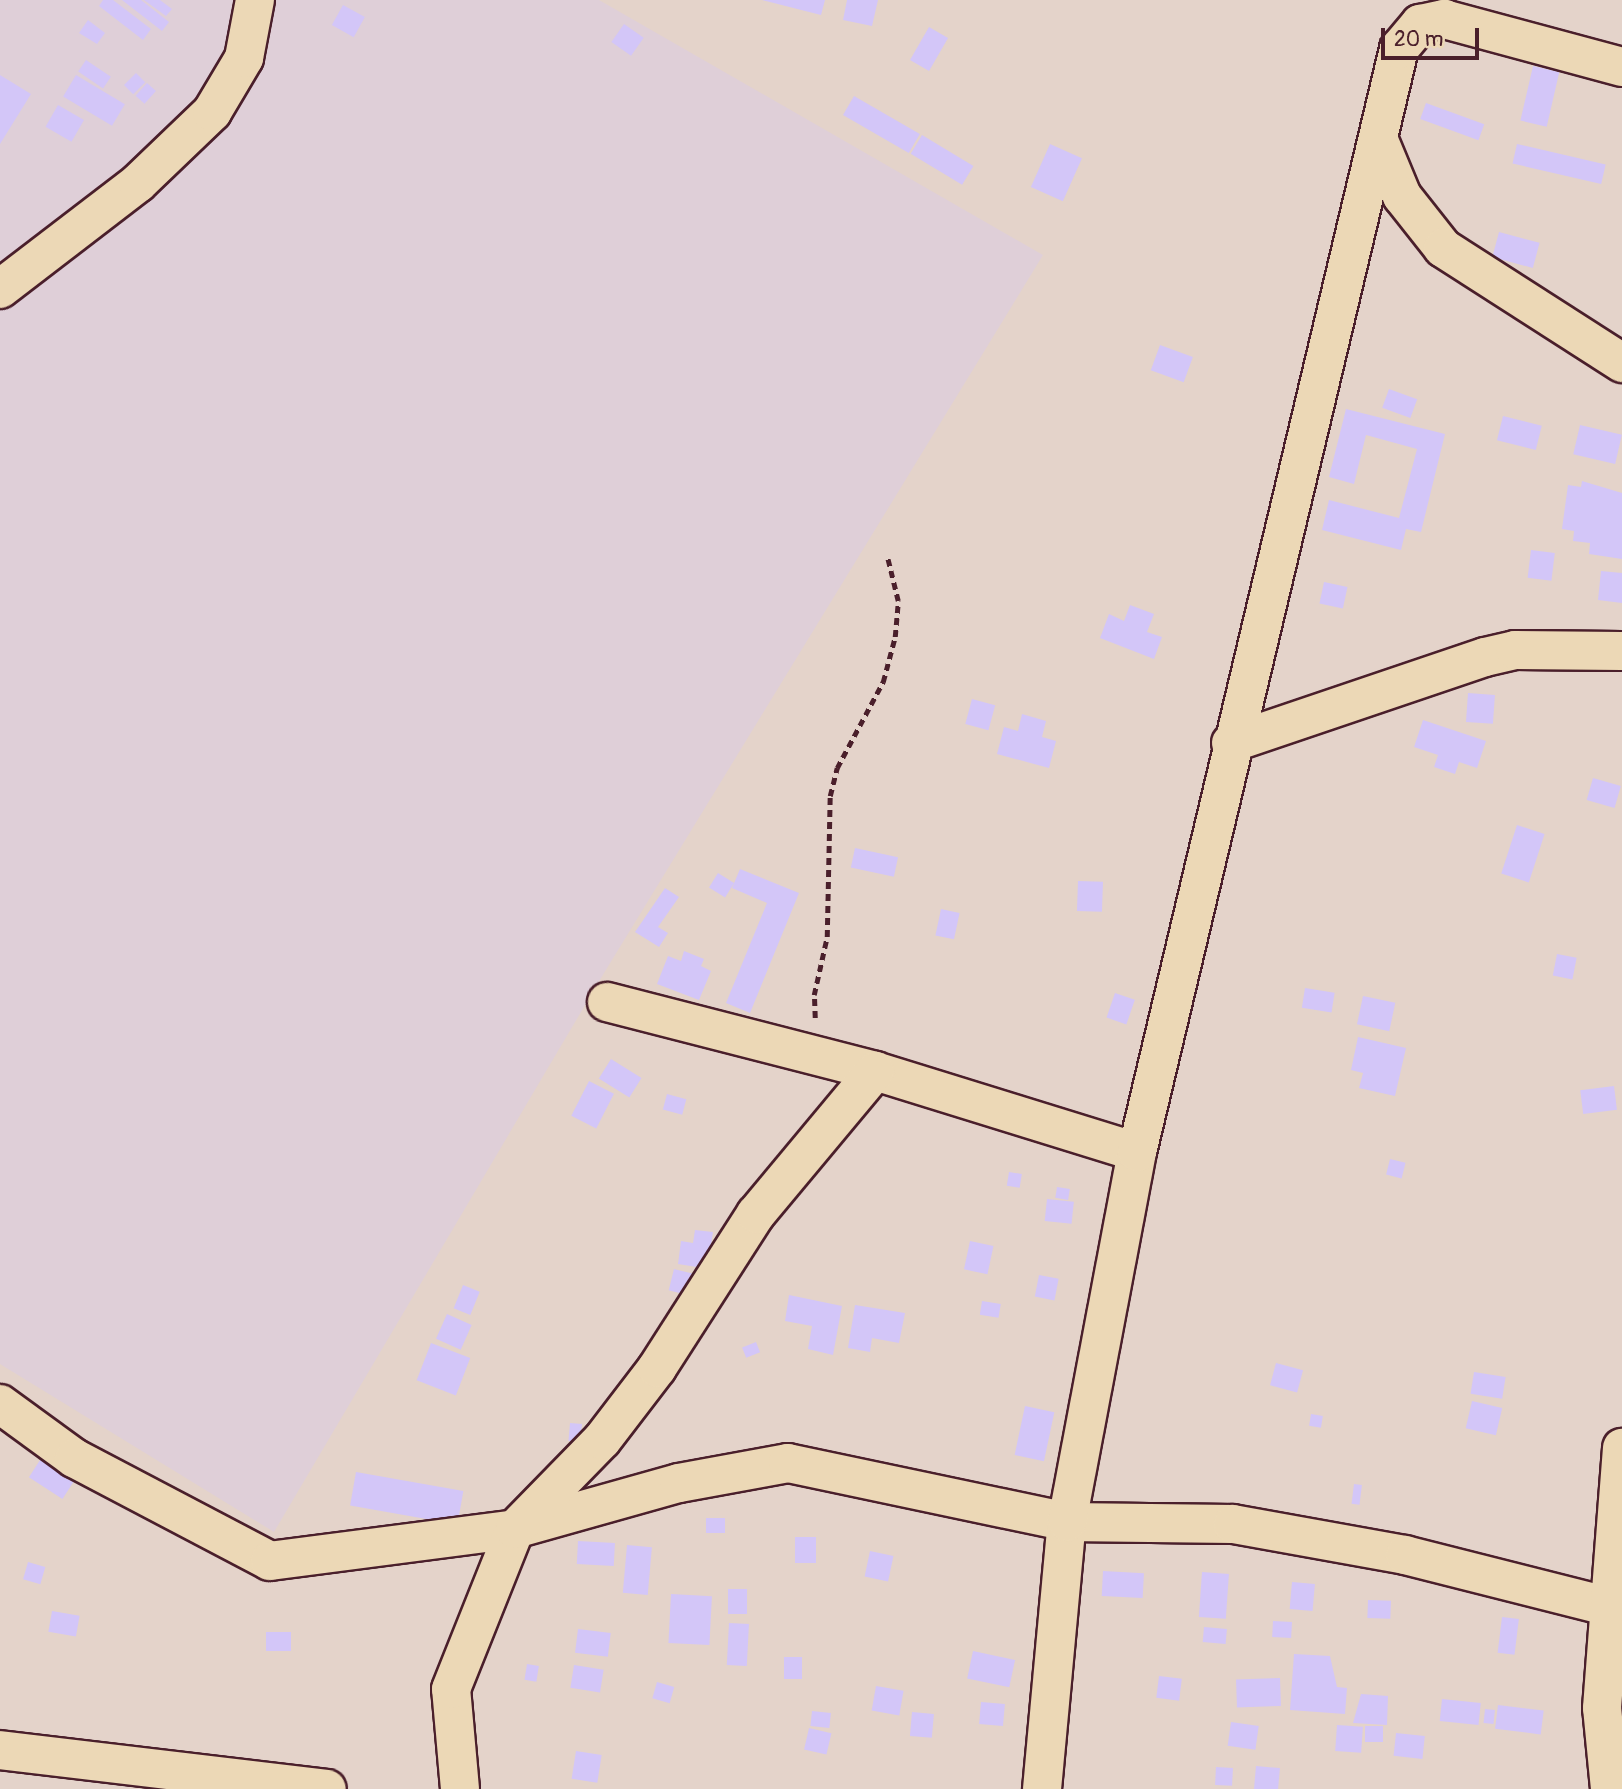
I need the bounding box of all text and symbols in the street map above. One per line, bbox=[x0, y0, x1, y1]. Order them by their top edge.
scale bar bbox=[1384, 14, 1482, 58]
text: 20 m bbox=[1394, 26, 1443, 53]

